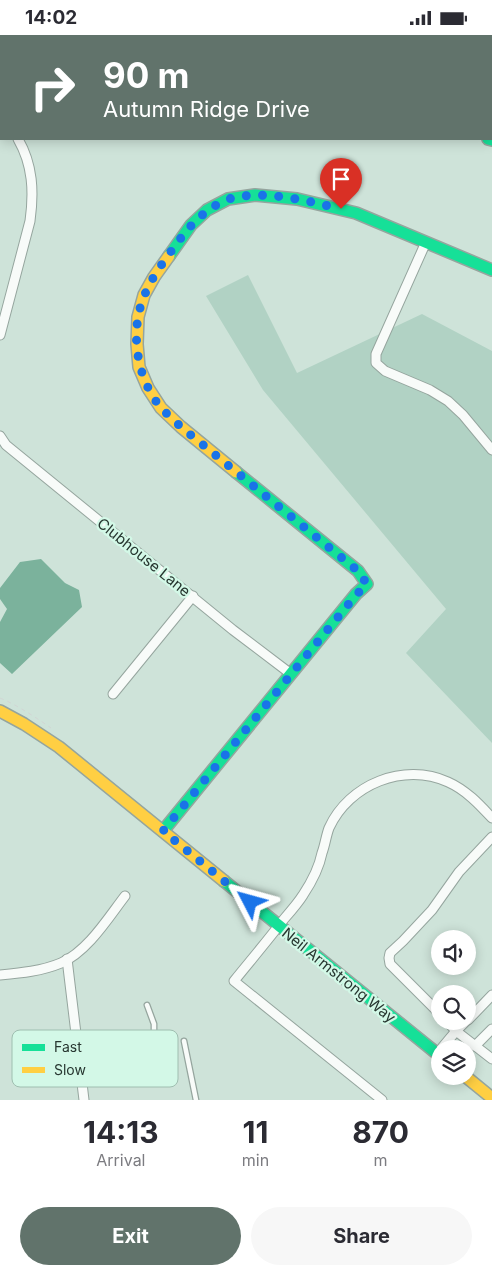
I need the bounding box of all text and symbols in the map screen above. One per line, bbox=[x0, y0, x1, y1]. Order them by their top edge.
text: 14:02 bbox=[25, 6, 77, 29]
text: 90 m bbox=[103, 54, 190, 96]
icon: right bbox=[20, 55, 85, 120]
text: Autumn Ridge Drive bbox=[103, 96, 310, 122]
pin bbox=[320, 158, 362, 209]
icon: arrive bbox=[327, 165, 355, 193]
street label: Clubhouse Lane bbox=[93, 514, 195, 600]
position arrow bbox=[223, 875, 275, 927]
street label: Neil Armstrong Way bbox=[278, 923, 400, 1027]
map controls bbox=[431, 930, 476, 1085]
button: sound bbox=[431, 930, 476, 975]
button: search bbox=[431, 985, 476, 1030]
legend bbox=[12, 1030, 178, 1087]
text: Fast bbox=[54, 1038, 82, 1055]
button: layers bbox=[431, 1040, 476, 1085]
text: Slow bbox=[54, 1061, 86, 1078]
text: 14:13 bbox=[83, 1114, 159, 1150]
text: 11 bbox=[242, 1114, 268, 1150]
text: 870 bbox=[352, 1114, 409, 1150]
text: Arrival bbox=[96, 1150, 145, 1170]
text: min bbox=[242, 1150, 269, 1170]
text: m bbox=[374, 1150, 388, 1170]
button: Exit bbox=[20, 1207, 241, 1265]
button: Share bbox=[251, 1207, 472, 1265]

